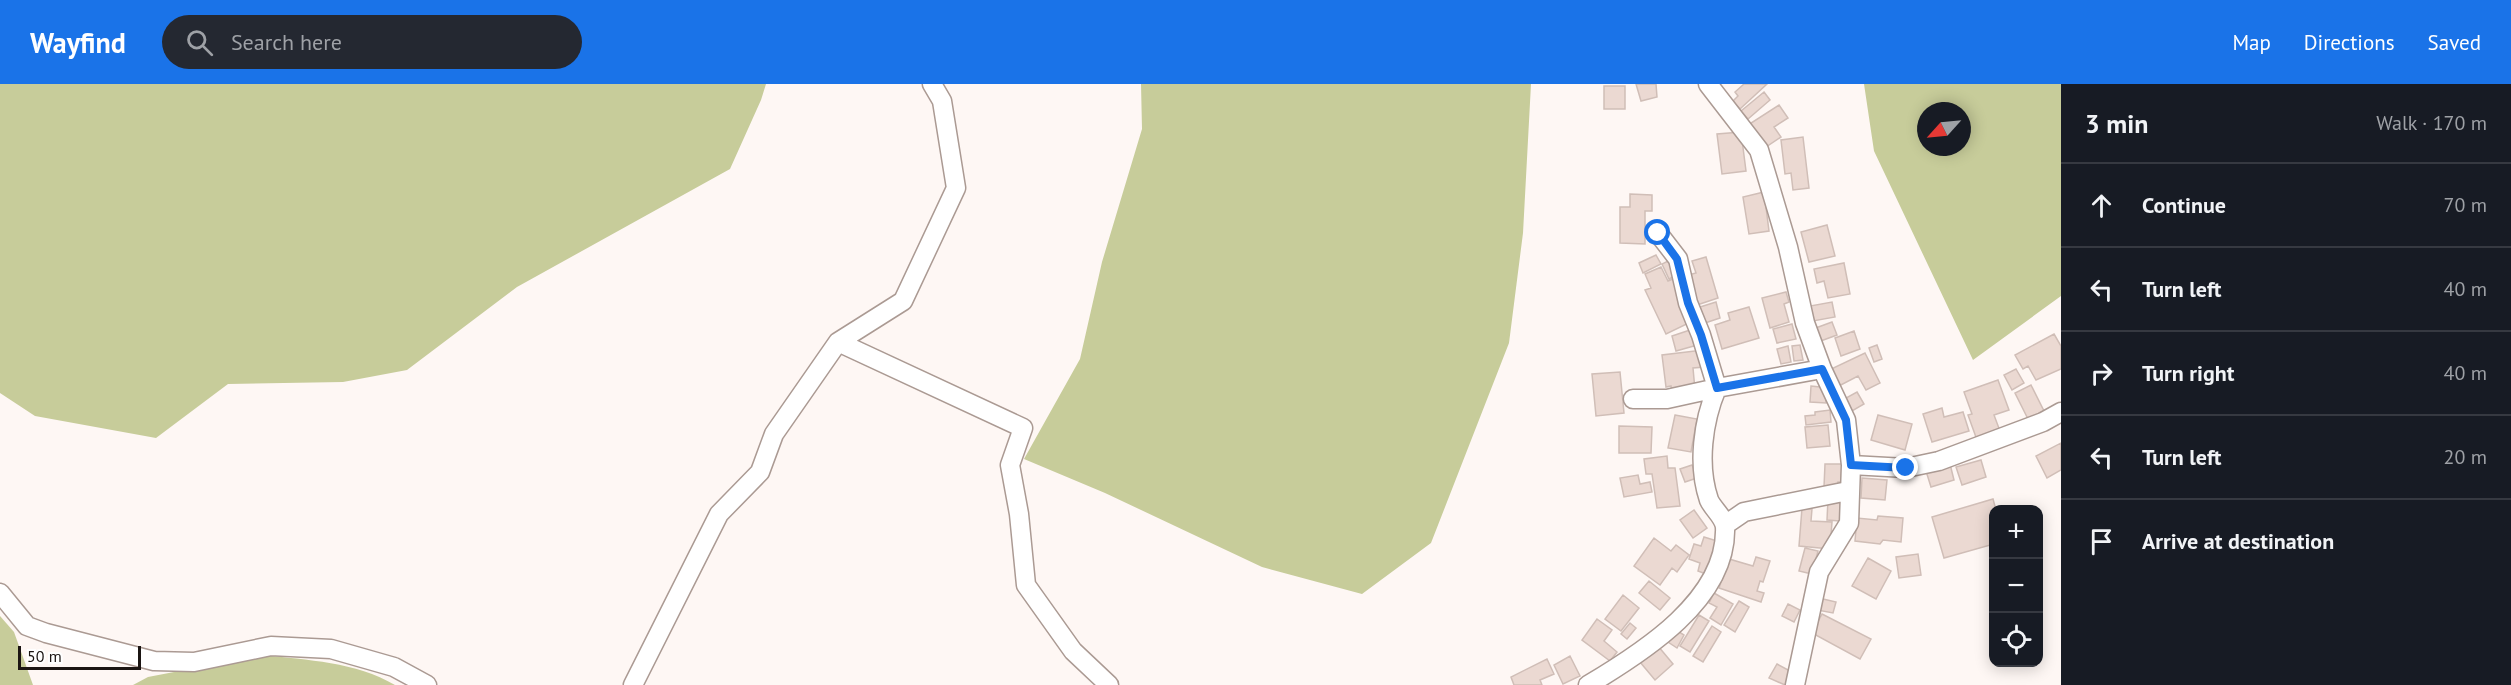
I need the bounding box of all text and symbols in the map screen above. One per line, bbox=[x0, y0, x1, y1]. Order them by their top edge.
search box bbox=[162, 15, 582, 69]
text: Wayfind bbox=[30, 24, 126, 61]
icon: search bbox=[183, 26, 216, 59]
text: Search here bbox=[231, 28, 342, 56]
text: Map bbox=[2232, 29, 2271, 56]
text: Directions bbox=[2304, 29, 2395, 56]
text: Saved bbox=[2428, 29, 2481, 56]
north arrow bbox=[1917, 102, 1971, 156]
text: 3 min bbox=[2085, 107, 2148, 140]
text: Walk · 170 m bbox=[2376, 110, 2487, 136]
icon: ahead bbox=[2085, 189, 2118, 222]
text: Continue bbox=[2142, 191, 2226, 219]
text: 70 m bbox=[2444, 192, 2487, 218]
route start bbox=[1644, 219, 1670, 245]
icon: left bbox=[2085, 273, 2118, 306]
text: Turn left bbox=[2142, 275, 2222, 303]
text: 40 m bbox=[2444, 276, 2487, 302]
icon: right bbox=[2085, 357, 2118, 390]
text: Turn right bbox=[2142, 359, 2234, 387]
text: 40 m bbox=[2444, 360, 2487, 386]
icon: left bbox=[2085, 441, 2118, 474]
text: Turn left bbox=[2142, 443, 2222, 471]
text: 20 m bbox=[2444, 444, 2487, 470]
route end bbox=[1892, 454, 1918, 480]
map controls bbox=[1989, 505, 2043, 667]
button: + bbox=[1989, 505, 2043, 559]
icon: arrive bbox=[2085, 525, 2118, 558]
text: Arrive at destination bbox=[2142, 527, 2334, 555]
button: − bbox=[1989, 559, 2043, 613]
button: locate bbox=[1989, 613, 2043, 667]
scale bar bbox=[18, 643, 141, 670]
text: 50 m bbox=[27, 646, 62, 666]

